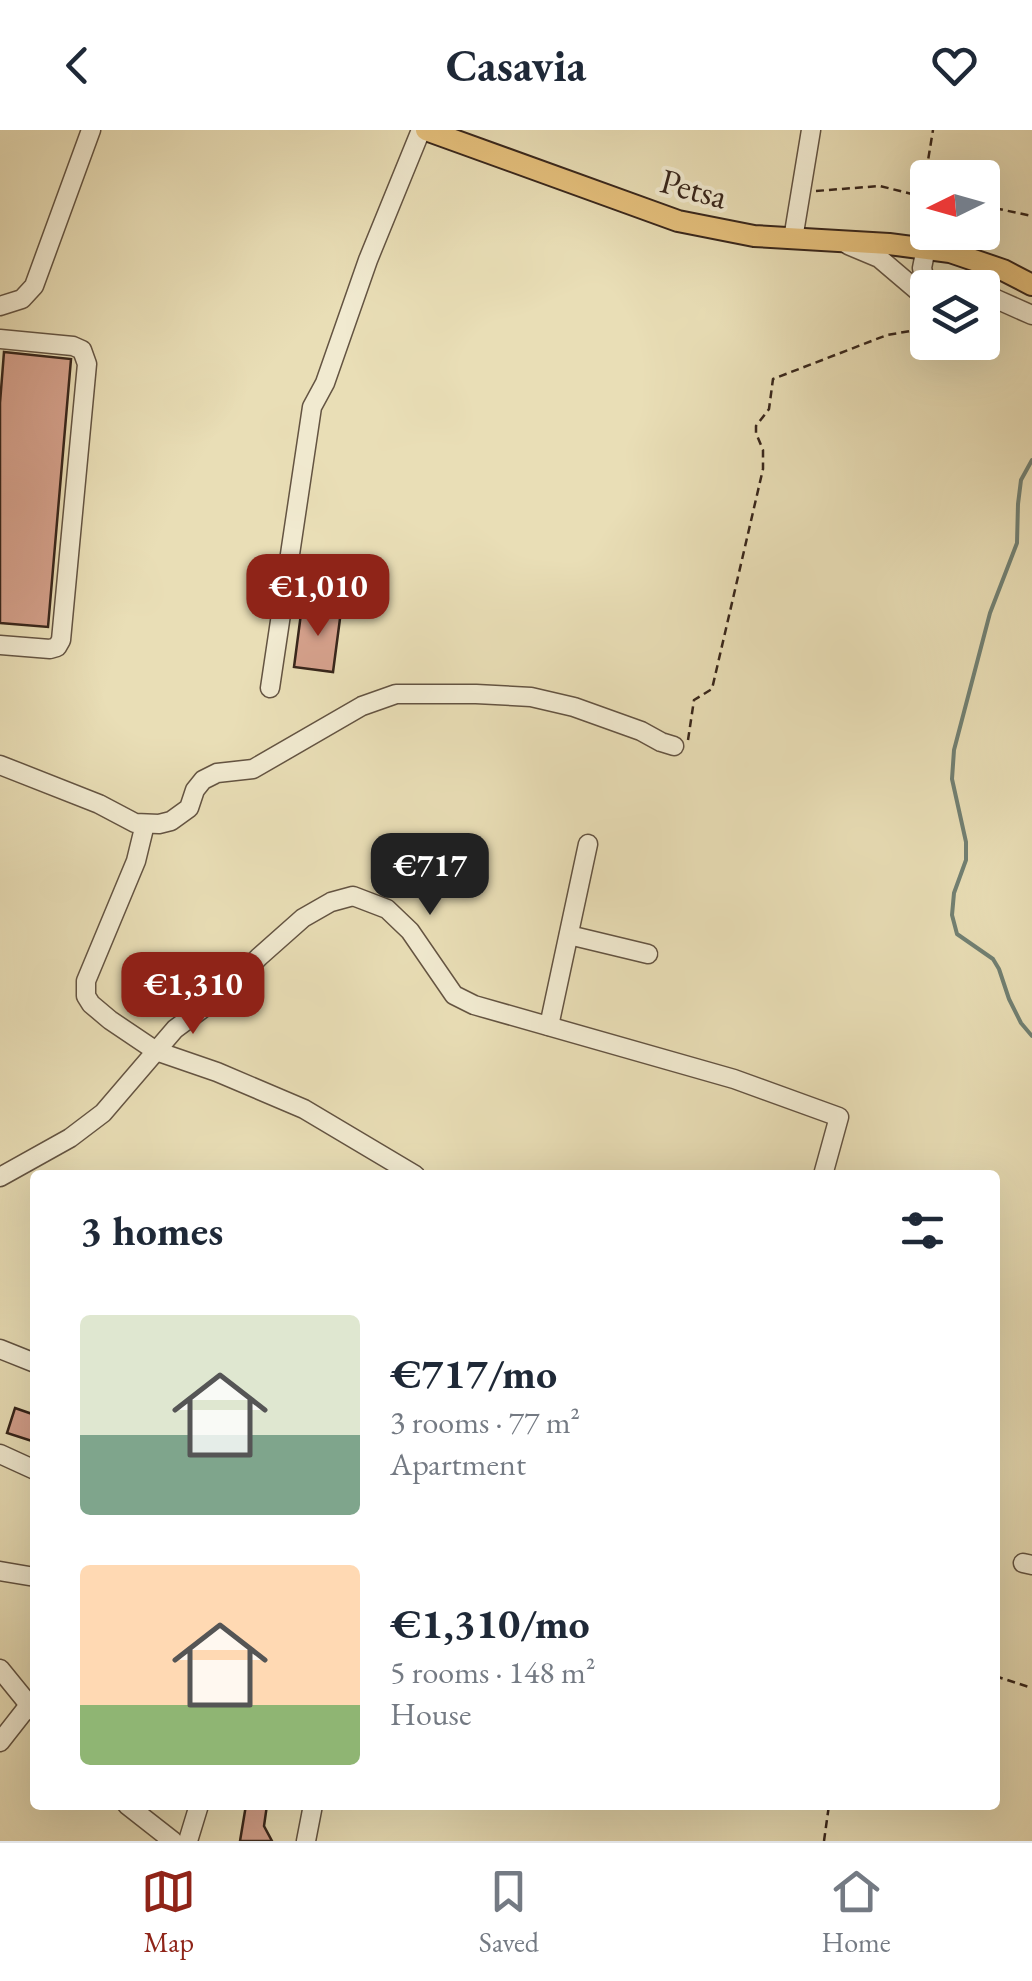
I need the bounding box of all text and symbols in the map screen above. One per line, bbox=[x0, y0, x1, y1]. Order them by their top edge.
text: Casavia bbox=[446, 36, 586, 94]
icon: back bbox=[50, 38, 105, 93]
icon: heart bbox=[927, 38, 982, 93]
street label: Petsa bbox=[656, 158, 732, 218]
north arrow bbox=[910, 160, 1000, 250]
map controls bbox=[910, 160, 1000, 360]
button: layers bbox=[910, 270, 1000, 360]
pin: €1,010 bbox=[237, 554, 399, 639]
text: €1,010 bbox=[268, 565, 368, 607]
pin: €717 bbox=[371, 833, 489, 918]
text: €717 bbox=[393, 844, 467, 886]
pin: €1,310 bbox=[112, 952, 274, 1037]
text: €1,310 bbox=[143, 963, 243, 1005]
text: 3 homes bbox=[80, 1203, 223, 1258]
icon: filters bbox=[895, 1203, 950, 1258]
text: €717/mo bbox=[390, 1346, 557, 1401]
icon: home bbox=[160, 1355, 280, 1475]
text: 3 rooms · 77 m² bbox=[390, 1401, 580, 1443]
text: Apartment bbox=[390, 1443, 526, 1485]
text: €1,310/mo bbox=[390, 1596, 590, 1651]
icon: home bbox=[160, 1605, 280, 1725]
text: 5 rooms · 148 m² bbox=[390, 1651, 596, 1693]
text: House bbox=[390, 1693, 471, 1735]
tab: Map bbox=[141, 1864, 196, 1960]
tab: Saved bbox=[479, 1864, 539, 1960]
tab: Home bbox=[821, 1864, 891, 1960]

